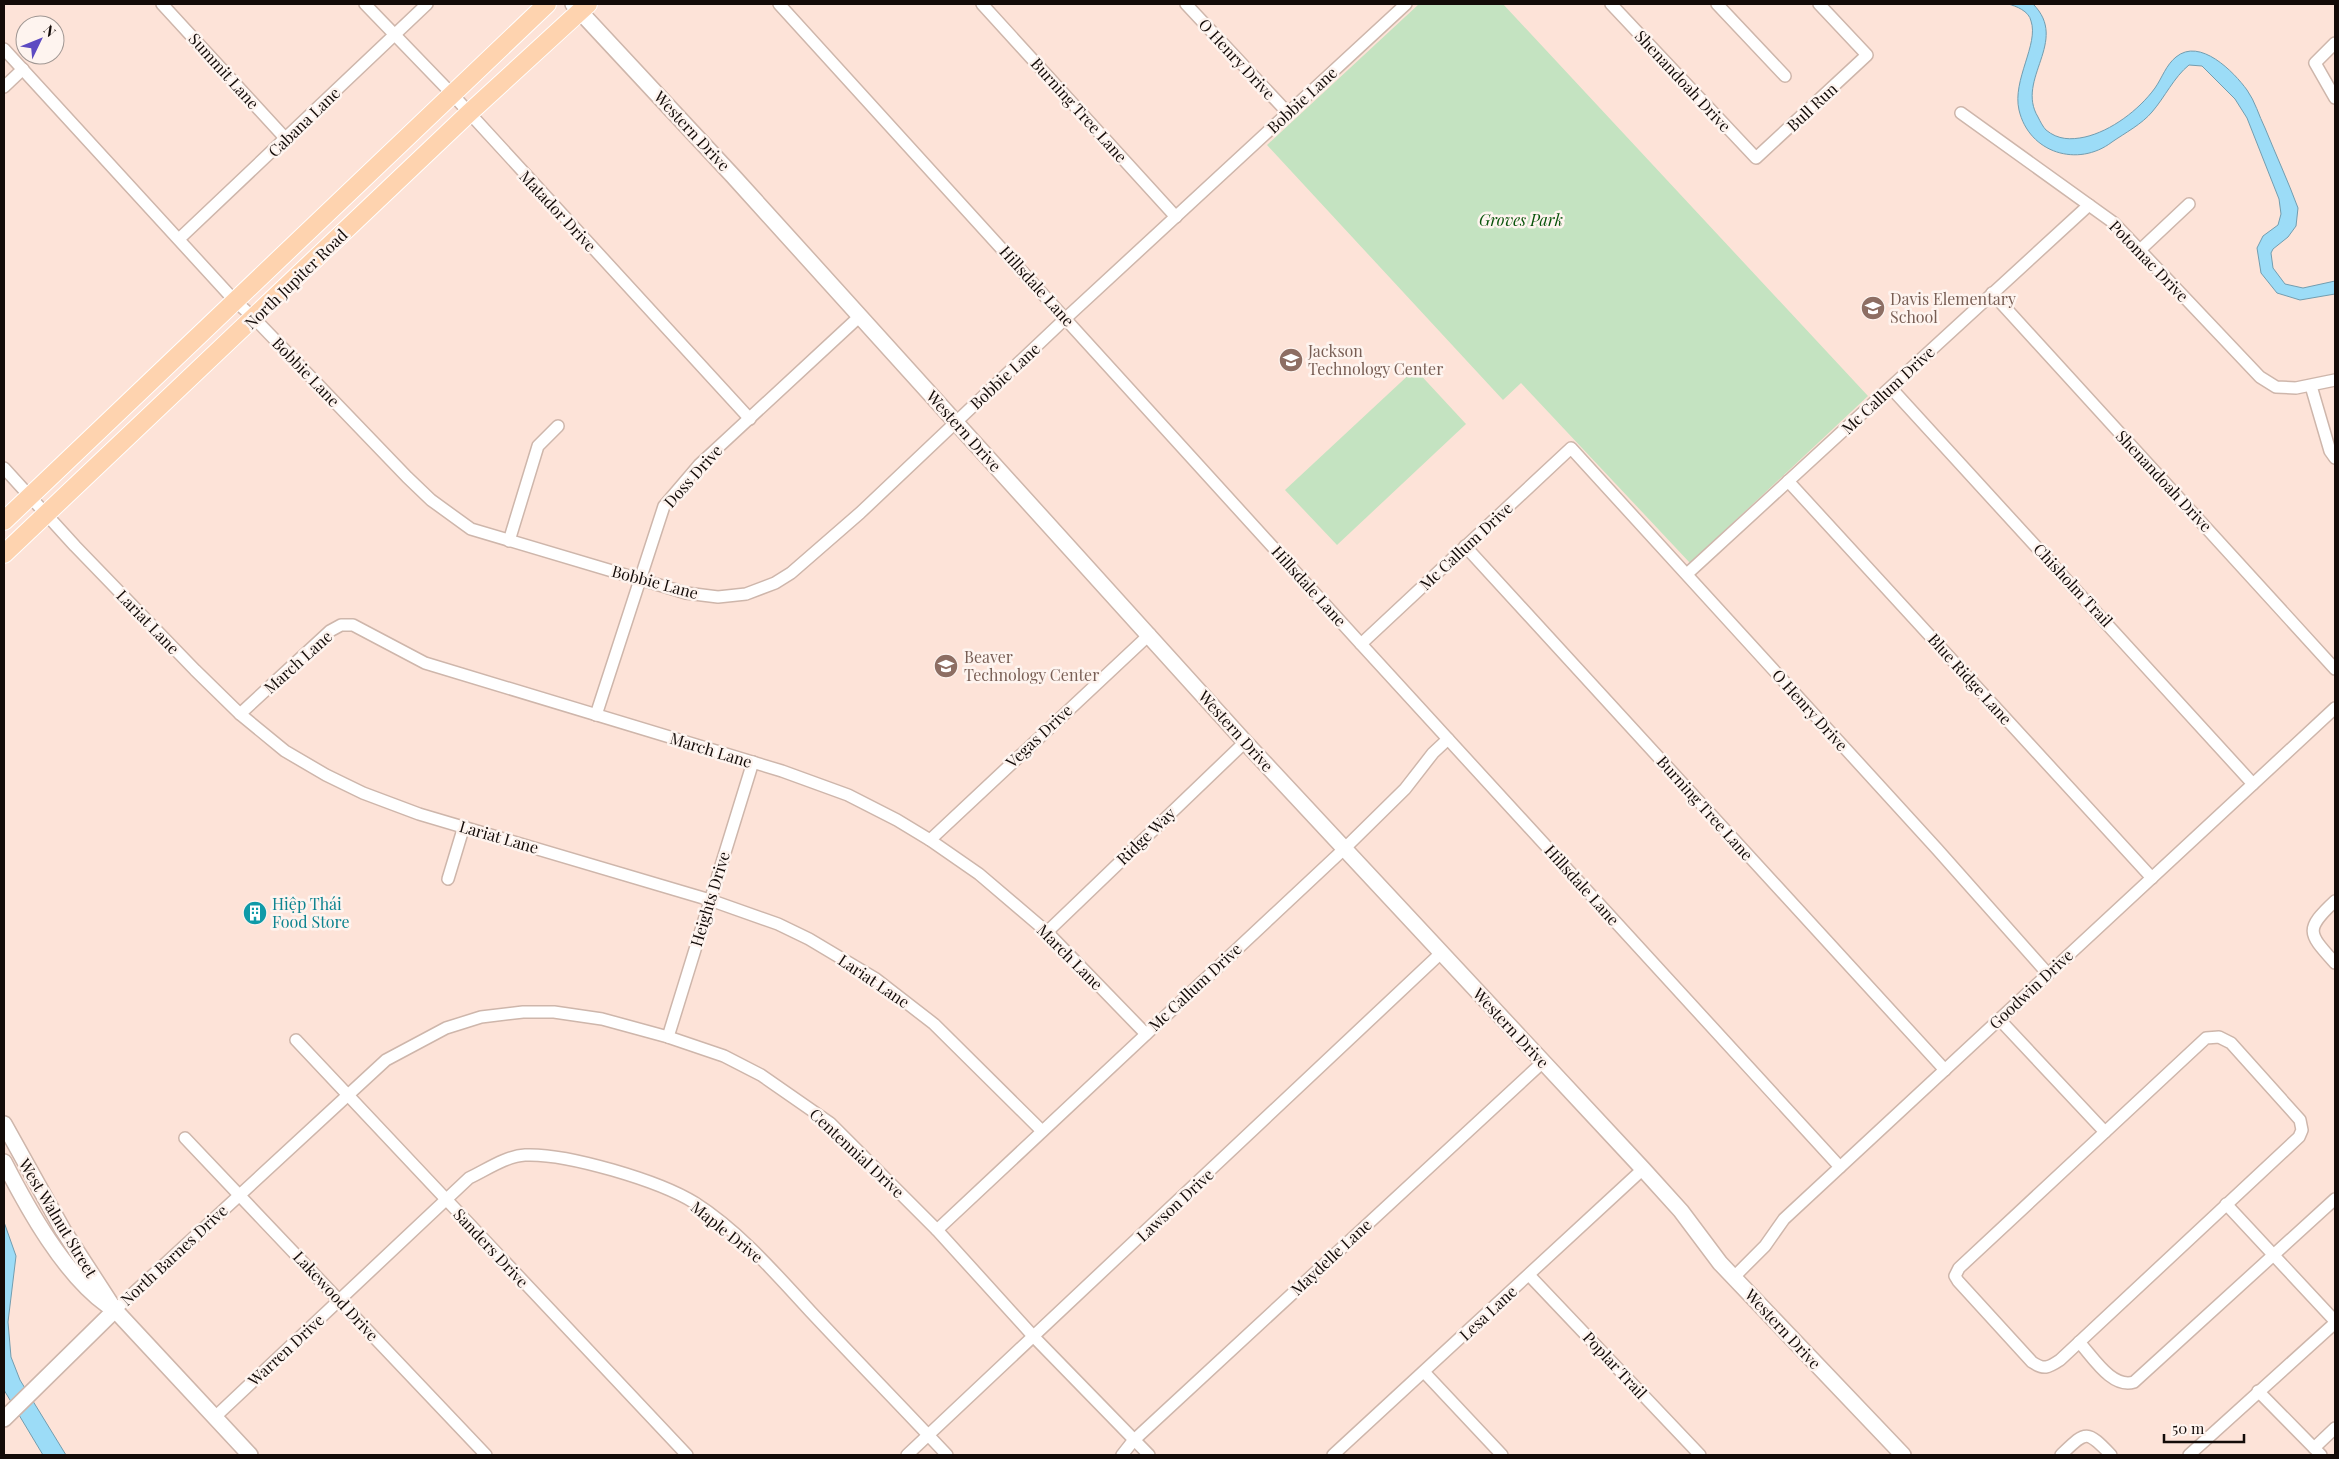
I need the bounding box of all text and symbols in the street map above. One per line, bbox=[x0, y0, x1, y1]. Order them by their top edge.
street label: O Henry Drive bbox=[1194, 14, 1280, 104]
north arrow bbox=[15, 15, 65, 65]
text: N bbox=[39, 21, 60, 41]
street label: Shenandoah Drive bbox=[1631, 25, 1736, 136]
street label: Summit Lane bbox=[185, 28, 264, 113]
street label: Burning Tree Lane bbox=[1027, 53, 1132, 166]
street label: Bobbie Lane bbox=[1262, 62, 1341, 138]
street label: Bull Run bbox=[1782, 78, 1842, 135]
street label: Cabana Lane bbox=[263, 82, 344, 161]
street label: Western Drive bbox=[649, 85, 735, 175]
street label: Matador Drive bbox=[515, 166, 601, 256]
park label: Groves Park bbox=[1479, 209, 1563, 230]
street label: Potomac Drive bbox=[2105, 215, 2194, 306]
street label: North Jupiter Road bbox=[240, 224, 352, 333]
street label: Hillsdale Lane bbox=[995, 241, 1079, 331]
place label: Davis Elementary School bbox=[1890, 288, 2016, 327]
school or university icon: Davis Elementary School bbox=[1860, 295, 1886, 321]
street label: Bobbie Lane bbox=[268, 333, 345, 411]
street label: Bobbie Lane bbox=[965, 338, 1044, 414]
place label: Jackson Technology Center bbox=[1307, 340, 1443, 379]
street label: Mc Callum Drive bbox=[1837, 341, 1939, 438]
school or university icon: Jackson Technology Center bbox=[1278, 347, 1304, 373]
street label: Western Drive bbox=[922, 385, 1006, 476]
street label: Shenandoah Drive bbox=[2112, 425, 2217, 536]
street label: Doss Drive bbox=[659, 440, 726, 512]
street label: Mc Callum Drive bbox=[1415, 497, 1517, 594]
street label: Chisholm Trail bbox=[2029, 538, 2118, 631]
street label: Hillsdale Lane bbox=[1267, 541, 1351, 631]
street label: Bobbie Lane bbox=[610, 560, 701, 603]
street label: Lariat Lane bbox=[112, 585, 184, 658]
street label: March Lane bbox=[259, 625, 336, 698]
street label: Blue Ridge Lane bbox=[1924, 629, 2017, 729]
place label: Beaver Technology Center bbox=[964, 646, 1099, 685]
school or university icon: Beaver Technology Center bbox=[933, 653, 959, 679]
street label: O Henry Drive bbox=[1768, 664, 1853, 755]
street label: Western Drive bbox=[1194, 685, 1278, 776]
street label: Vegas Drive bbox=[1000, 699, 1076, 773]
street label: March Lane bbox=[668, 727, 755, 772]
street label: Burning Tree Lane bbox=[1653, 751, 1758, 864]
street label: Ridge Way bbox=[1112, 802, 1179, 869]
street label: Lariat Lane bbox=[457, 815, 541, 858]
street label: Hillsdale Lane bbox=[1540, 840, 1624, 930]
street label: Heights Drive bbox=[685, 849, 734, 949]
place label: Hiệp Thái Food Store bbox=[272, 893, 350, 932]
building icon: Hiệp Thái Food Store bbox=[242, 900, 268, 926]
street label: March Lane bbox=[1033, 919, 1108, 994]
street label: Mc Callum Drive bbox=[1144, 938, 1246, 1035]
street label: Goodwin Drive bbox=[1984, 944, 2077, 1033]
street label: Lariat Lane bbox=[835, 949, 914, 1012]
street label: Western Drive bbox=[1468, 982, 1554, 1072]
street label: Centennial Drive bbox=[806, 1103, 909, 1202]
street label: West Walnut Street bbox=[14, 1154, 102, 1281]
street label: Lawson Drive bbox=[1132, 1163, 1218, 1246]
street label: Maple Drive bbox=[687, 1196, 768, 1267]
street label: North Barnes Drive bbox=[116, 1200, 232, 1310]
street label: Sanders Drive bbox=[449, 1204, 533, 1292]
street label: Maydelle Lane bbox=[1286, 1214, 1376, 1299]
street label: Lakewood Drive bbox=[289, 1246, 384, 1345]
street label: Lesa Lane bbox=[1454, 1281, 1521, 1345]
street label: Western Drive bbox=[1740, 1283, 1826, 1373]
street label: Warren Drive bbox=[243, 1309, 328, 1391]
street label: Poplar Trail bbox=[1579, 1327, 1652, 1403]
scale bar bbox=[2164, 1412, 2244, 1444]
text: 50 m bbox=[2172, 1418, 2205, 1438]

